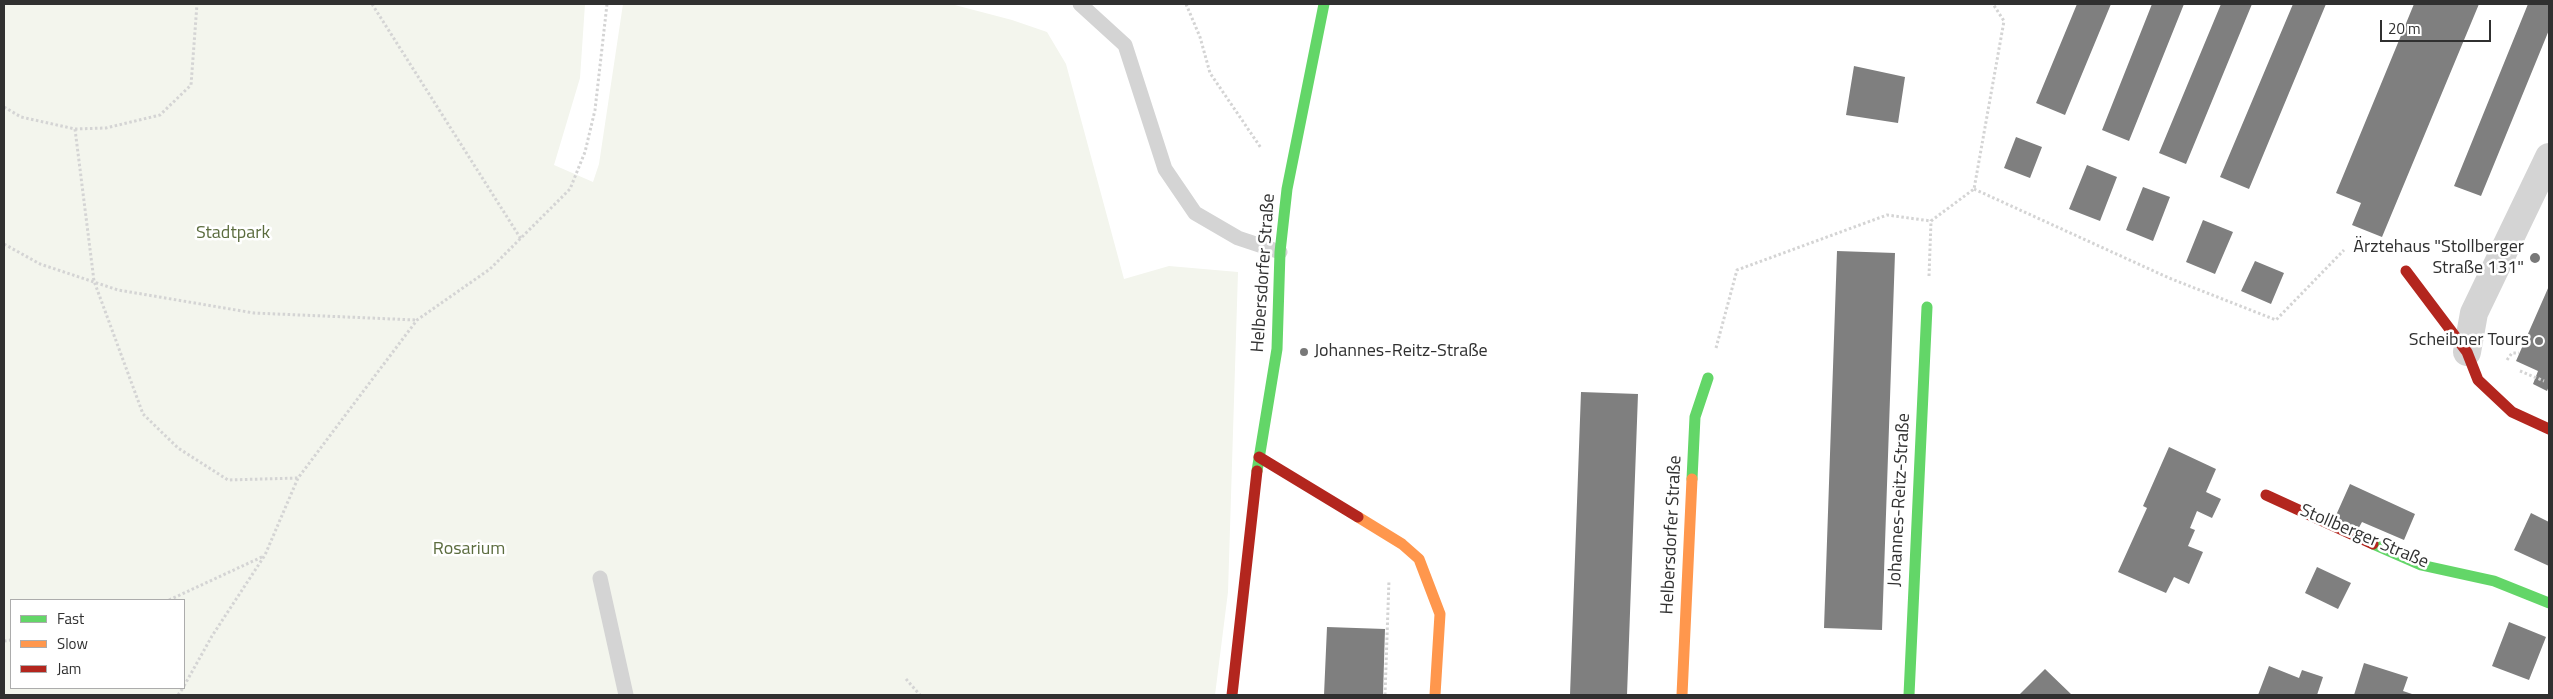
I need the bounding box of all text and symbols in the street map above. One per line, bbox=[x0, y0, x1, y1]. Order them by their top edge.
scale bar bbox=[2383, 10, 2494, 42]
text: 20 m bbox=[2388, 17, 2421, 40]
street label: Helbersdorfer Straße bbox=[1248, 193, 1280, 353]
park label: Stadtpark bbox=[196, 223, 270, 245]
place label: Ärztehaus "Stollberger Straße 131" bbox=[2353, 237, 2524, 280]
marker: Ärztehaus "Stollberger Straße 131" bbox=[2528, 251, 2542, 265]
place label: Scheibner Tours bbox=[2409, 330, 2529, 352]
marker: Scheibner Tours bbox=[2533, 335, 2545, 347]
place label: Johannes-Reitz-Straße bbox=[1314, 341, 1488, 363]
marker: Johannes-Reitz-Straße bbox=[1298, 346, 1310, 358]
street label: Johannes-Reitz-Straße bbox=[1885, 413, 1915, 587]
street label: Helbersdorfer Straße bbox=[1657, 455, 1687, 615]
street label: Stollberger Straße bbox=[2296, 500, 2432, 574]
park label: Rosarium bbox=[433, 539, 505, 561]
legend bbox=[10, 599, 185, 689]
text: Fast bbox=[57, 607, 84, 630]
text: Slow bbox=[57, 632, 88, 655]
text: Jam bbox=[57, 657, 81, 680]

